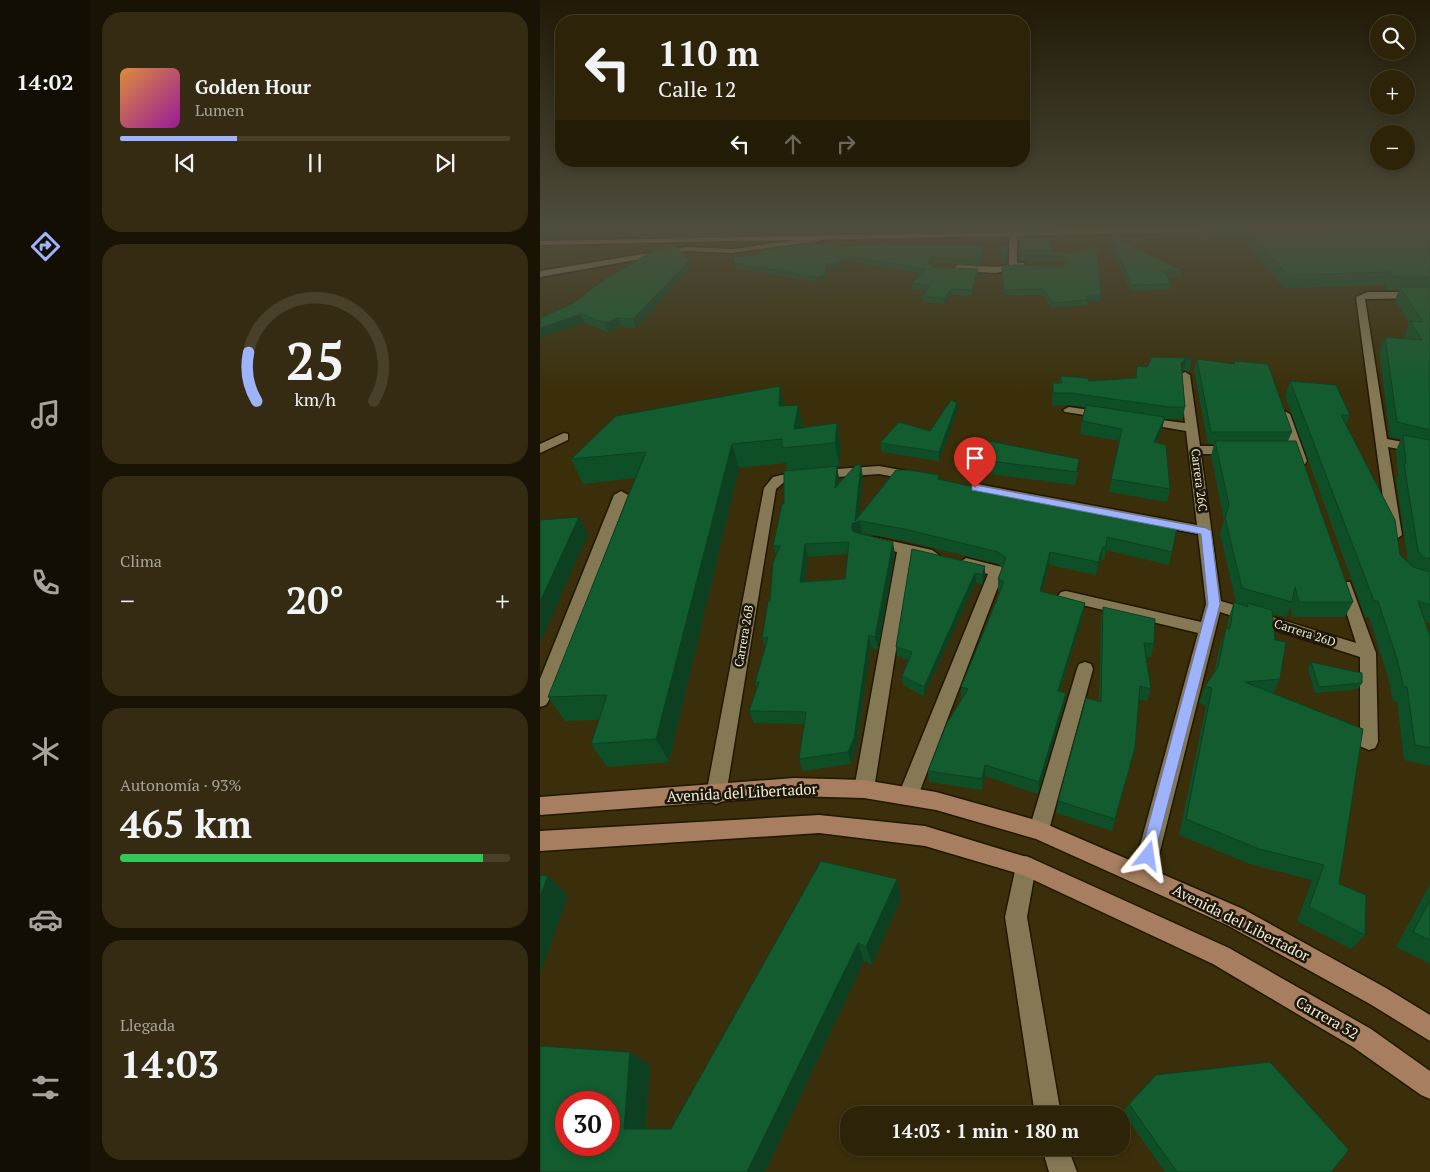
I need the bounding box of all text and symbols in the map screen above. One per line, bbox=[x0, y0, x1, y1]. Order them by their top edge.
map controls bbox=[1370, 15, 1415, 170]
button: search bbox=[1370, 15, 1415, 60]
text: 110 m bbox=[658, 30, 759, 76]
icon: left bbox=[575, 35, 640, 100]
text: 14:02 bbox=[16, 67, 74, 96]
button: + bbox=[1370, 70, 1415, 115]
text: Golden Hour bbox=[195, 74, 311, 99]
text: Calle 12 bbox=[658, 74, 736, 103]
text: Lumen bbox=[195, 99, 244, 121]
button: − bbox=[1370, 125, 1415, 170]
icon: left bbox=[726, 130, 754, 158]
icon: ahead bbox=[779, 130, 807, 158]
icon: right bbox=[832, 130, 860, 158]
icon: previous bbox=[171, 149, 199, 177]
icon: pause bbox=[301, 149, 329, 177]
icon: next bbox=[431, 149, 459, 177]
icon: directions bbox=[28, 229, 63, 264]
text: 25 bbox=[286, 326, 344, 395]
text: km/h bbox=[294, 387, 336, 411]
icon: music bbox=[28, 397, 63, 432]
pin bbox=[954, 437, 996, 488]
icon: arrive bbox=[961, 444, 989, 472]
street label: Carrera 26C bbox=[1188, 448, 1211, 512]
text: Clima bbox=[120, 550, 162, 572]
icon: phone bbox=[28, 565, 63, 600]
text: 20° bbox=[286, 575, 344, 625]
text: − bbox=[120, 582, 135, 619]
text: + bbox=[495, 582, 510, 619]
street label: Carrera 26B bbox=[731, 604, 756, 668]
street label: Carrera 26D bbox=[1272, 616, 1338, 650]
icon: climate bbox=[28, 734, 63, 769]
text: Autonomía · 93% bbox=[120, 774, 242, 796]
street label: Avenida del Libertador bbox=[666, 778, 818, 806]
text: 465 km bbox=[120, 799, 252, 849]
position arrow bbox=[1121, 829, 1173, 881]
street label: Avenida del Libertador bbox=[1170, 879, 1313, 965]
icon: car bbox=[28, 902, 63, 937]
street label: Carrera 32 bbox=[1293, 991, 1362, 1043]
text: Llegada bbox=[120, 1014, 175, 1036]
text: 14:03 bbox=[120, 1039, 219, 1089]
icon: filters bbox=[28, 1070, 63, 1105]
speed limit sign: 30 bbox=[555, 1091, 620, 1156]
text: 14:03 · 1 min · 180 m bbox=[891, 1118, 1079, 1143]

